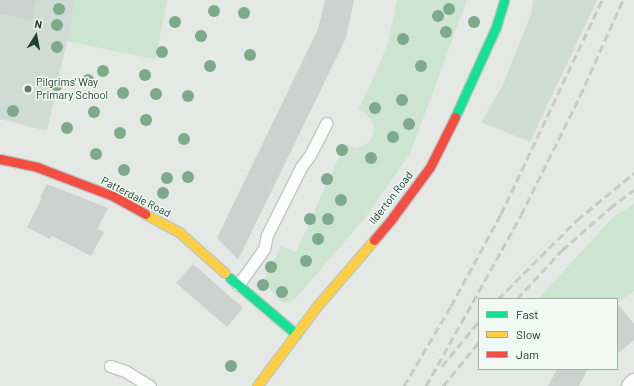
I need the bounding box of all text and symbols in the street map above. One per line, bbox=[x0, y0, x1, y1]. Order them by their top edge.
north arrow bbox=[16, 16, 56, 56]
text: N bbox=[34, 17, 43, 31]
place label: Pilgrims' Way Primary School bbox=[36, 76, 108, 102]
marker: Pilgrims' Way Primary School bbox=[23, 84, 33, 94]
street label: Ilderton Road bbox=[366, 169, 416, 227]
street label: Patterdale Road bbox=[99, 174, 173, 220]
legend bbox=[478, 298, 618, 370]
text: Fast bbox=[516, 307, 539, 321]
text: Slow bbox=[516, 327, 541, 341]
text: Jam bbox=[516, 347, 539, 361]

